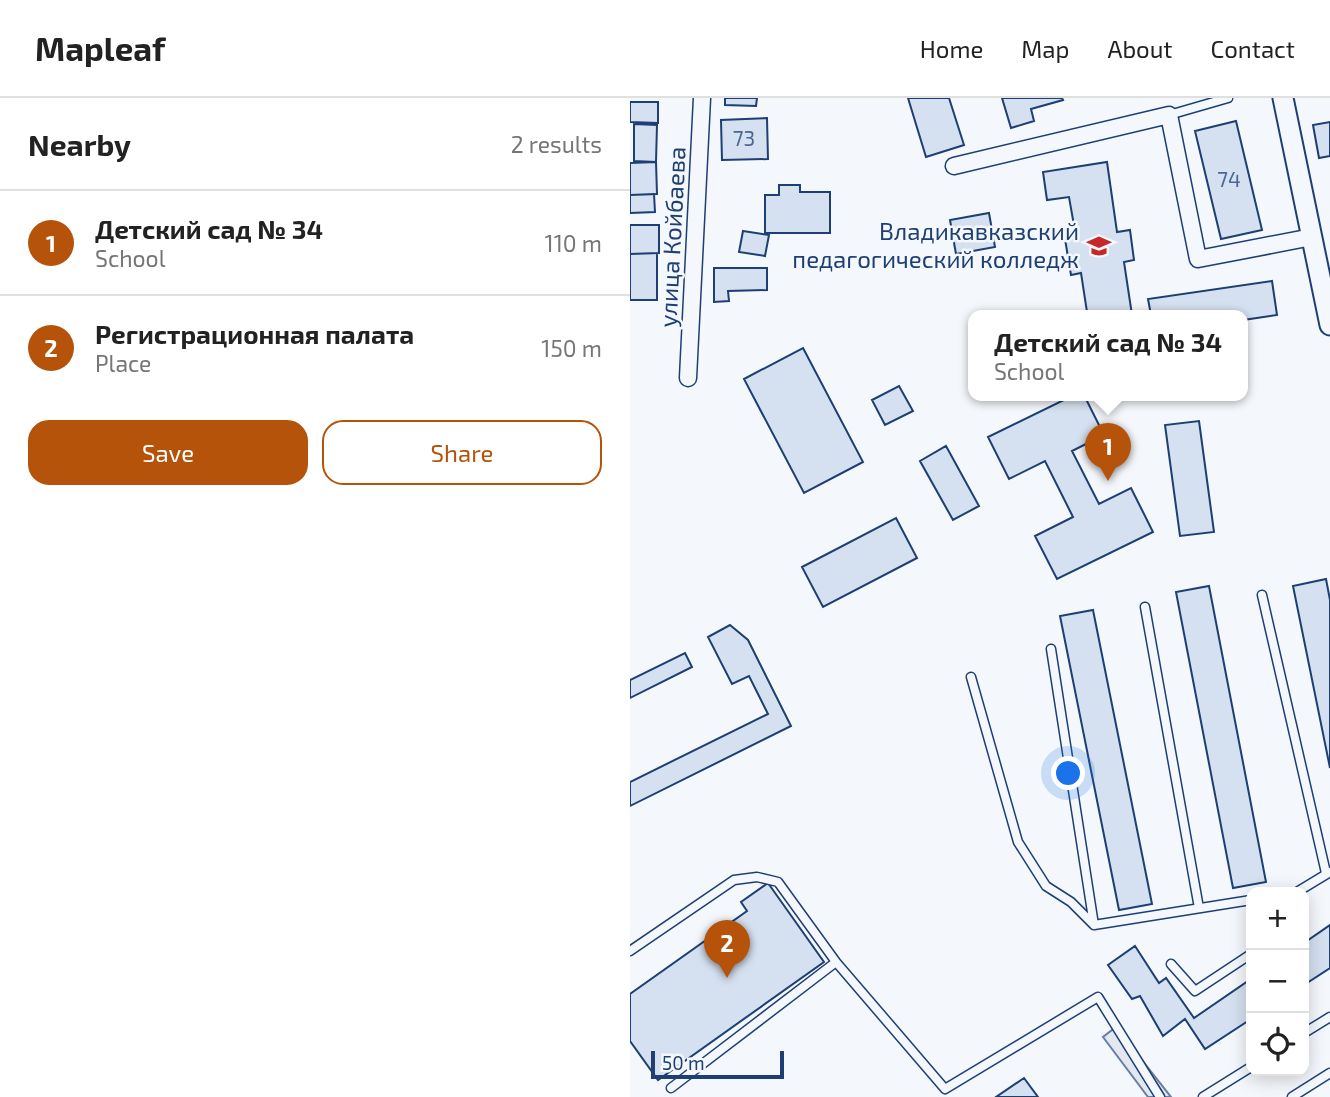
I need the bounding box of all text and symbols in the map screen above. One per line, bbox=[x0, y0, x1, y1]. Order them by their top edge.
text: Mapleaf bbox=[35, 28, 165, 68]
text: Home bbox=[920, 34, 983, 63]
text: Map bbox=[1021, 34, 1069, 63]
text: About bbox=[1107, 34, 1173, 63]
text: Contact bbox=[1211, 34, 1295, 63]
house number: 73 bbox=[733, 125, 755, 150]
text: Nearby bbox=[28, 126, 131, 162]
text: 2 results bbox=[511, 130, 602, 158]
street label: улица Койбаева bbox=[652, 146, 692, 328]
house number: 74 bbox=[1217, 166, 1241, 191]
text: Детский сад № 34 bbox=[95, 213, 323, 244]
place label: Владикавказский педагогический колледж bbox=[792, 216, 1079, 273]
text: 1 bbox=[46, 229, 56, 257]
text: 110 m bbox=[545, 229, 602, 257]
school or university icon: Владикавказский педагогический колледж bbox=[1085, 232, 1113, 260]
text: School bbox=[95, 244, 165, 272]
popup bbox=[968, 310, 1248, 401]
text: Регистрационная палата bbox=[95, 318, 414, 349]
text: Детский сад № 34 bbox=[994, 326, 1222, 357]
text: 2 bbox=[44, 334, 58, 362]
text: 150 m bbox=[541, 334, 602, 362]
text: Place bbox=[95, 349, 151, 377]
text: School bbox=[994, 357, 1064, 385]
button: Save bbox=[28, 420, 308, 485]
button: Share bbox=[322, 420, 602, 485]
pin: 1 bbox=[1085, 423, 1131, 481]
your location bbox=[1051, 756, 1085, 790]
map controls bbox=[1246, 887, 1309, 1076]
button: + bbox=[1246, 887, 1309, 950]
pin: 2 bbox=[704, 920, 750, 978]
button: − bbox=[1246, 950, 1309, 1013]
button: locate bbox=[1246, 1013, 1309, 1076]
scale bar bbox=[651, 1048, 784, 1080]
text: 50 m bbox=[662, 1051, 705, 1074]

